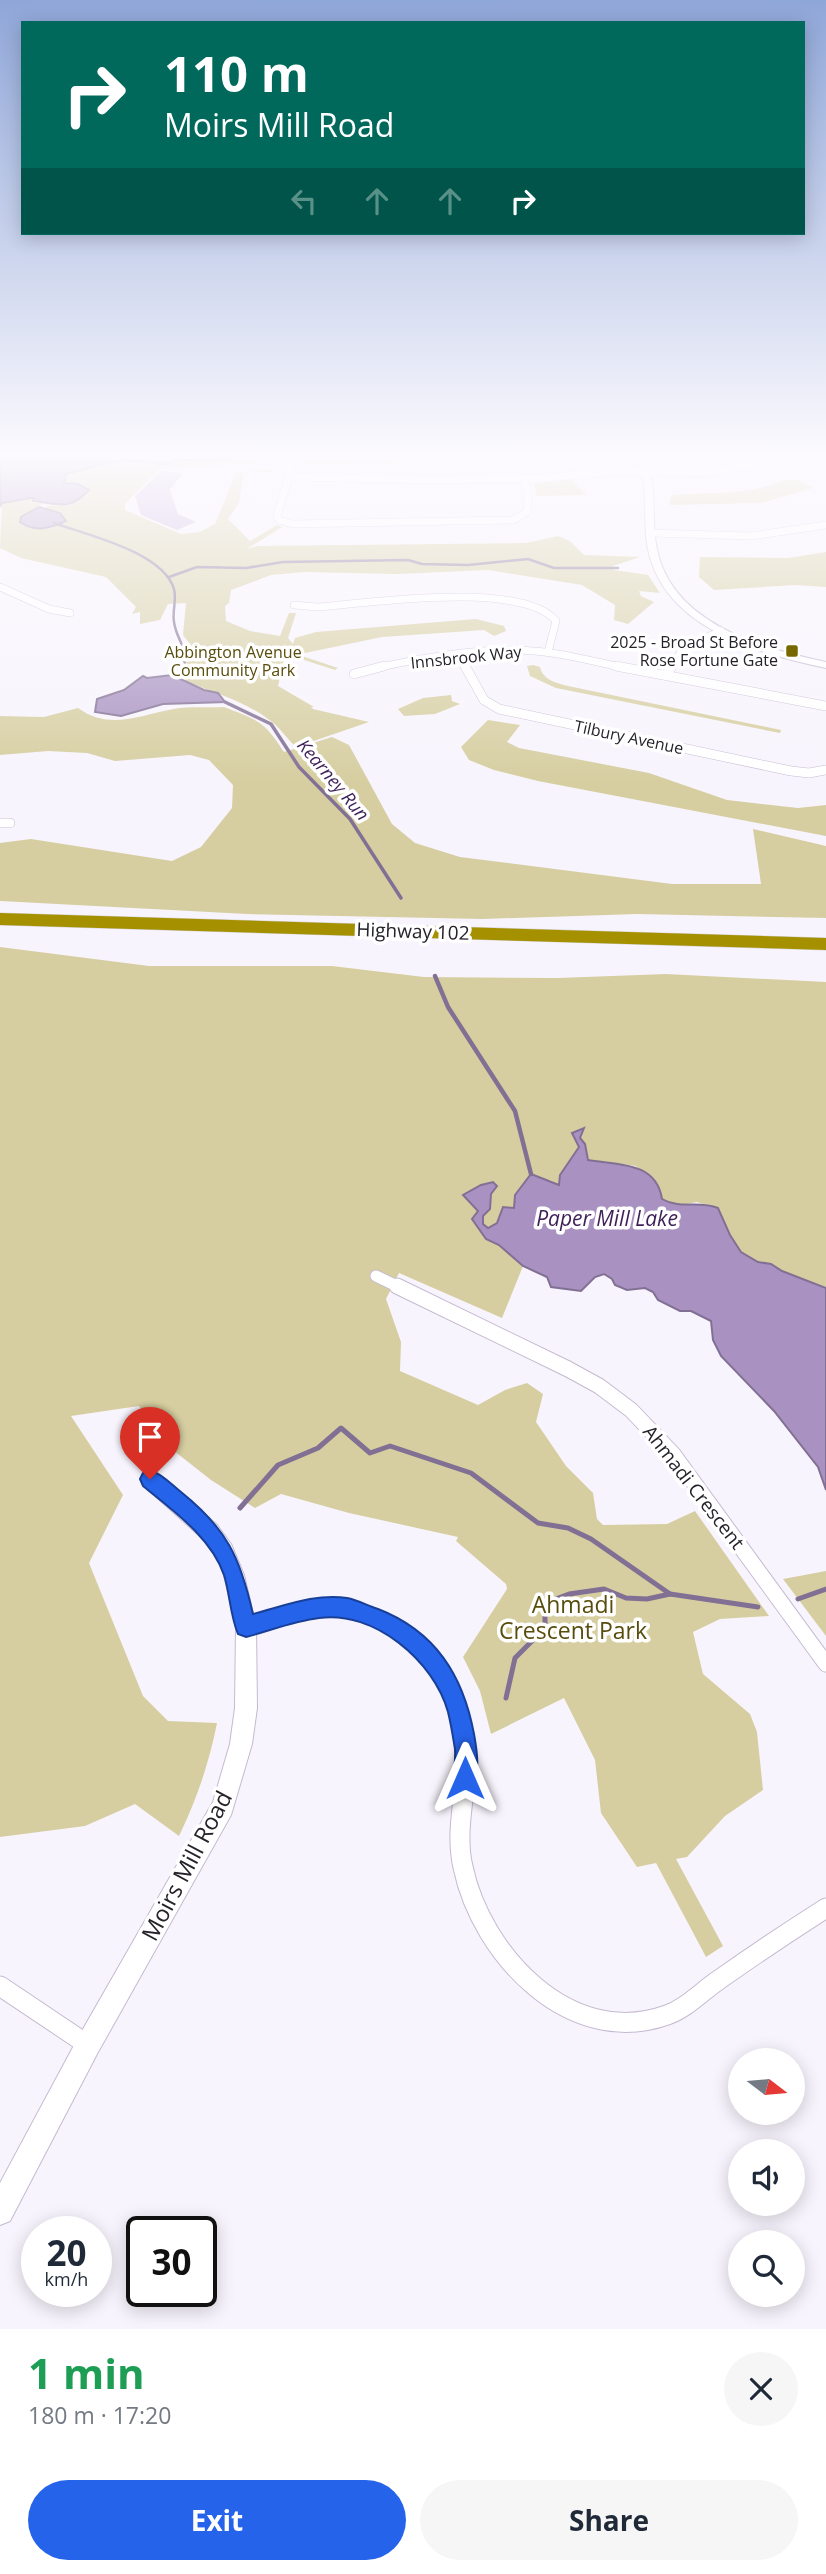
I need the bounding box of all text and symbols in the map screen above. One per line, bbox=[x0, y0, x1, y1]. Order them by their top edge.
text: 110 m bbox=[164, 40, 309, 106]
icon: right bbox=[49, 49, 140, 140]
text: Moirs Mill Road bbox=[164, 103, 394, 146]
icon: left bbox=[285, 182, 323, 220]
icon: ahead bbox=[358, 182, 396, 220]
icon: ahead bbox=[431, 182, 469, 220]
icon: right bbox=[504, 182, 542, 220]
place label: 2025 - Broad St Before Rose Fortune Gate bbox=[610, 631, 778, 671]
street label: Innsbrook Way bbox=[409, 640, 524, 674]
park label: Abbington Avenue Community Park bbox=[164, 641, 302, 681]
marker: 2025 - Broad St Before Rose Fortune Gate bbox=[784, 643, 800, 659]
street label: Tilbury Avenue bbox=[572, 715, 686, 759]
water label: Kearney Run bbox=[293, 733, 375, 825]
street label: Highway 102 bbox=[356, 916, 470, 946]
water label: Paper Mill Lake bbox=[536, 1204, 678, 1232]
pin bbox=[120, 1407, 180, 1479]
icon: arrive bbox=[131, 1418, 169, 1456]
street label: Ahmadi Crescent bbox=[637, 1420, 751, 1555]
park label: Ahmadi Crescent Park bbox=[499, 1588, 647, 1646]
position arrow bbox=[428, 1741, 502, 1815]
street label: Moirs Mill Road bbox=[133, 1785, 239, 1946]
north arrow bbox=[728, 2048, 805, 2124]
map controls bbox=[728, 2048, 805, 2307]
button: sound bbox=[728, 2139, 805, 2216]
speed limit sign: 30 bbox=[126, 2216, 217, 2307]
text: 20 bbox=[46, 2229, 87, 2276]
button: search bbox=[728, 2230, 805, 2307]
text: km/h bbox=[45, 2267, 88, 2291]
text: 1 min bbox=[28, 2344, 145, 2401]
button: close bbox=[724, 2352, 798, 2426]
text: 180 m · 17:20 bbox=[28, 2399, 171, 2431]
button: Exit bbox=[28, 2480, 406, 2560]
button: Share bbox=[420, 2480, 798, 2560]

